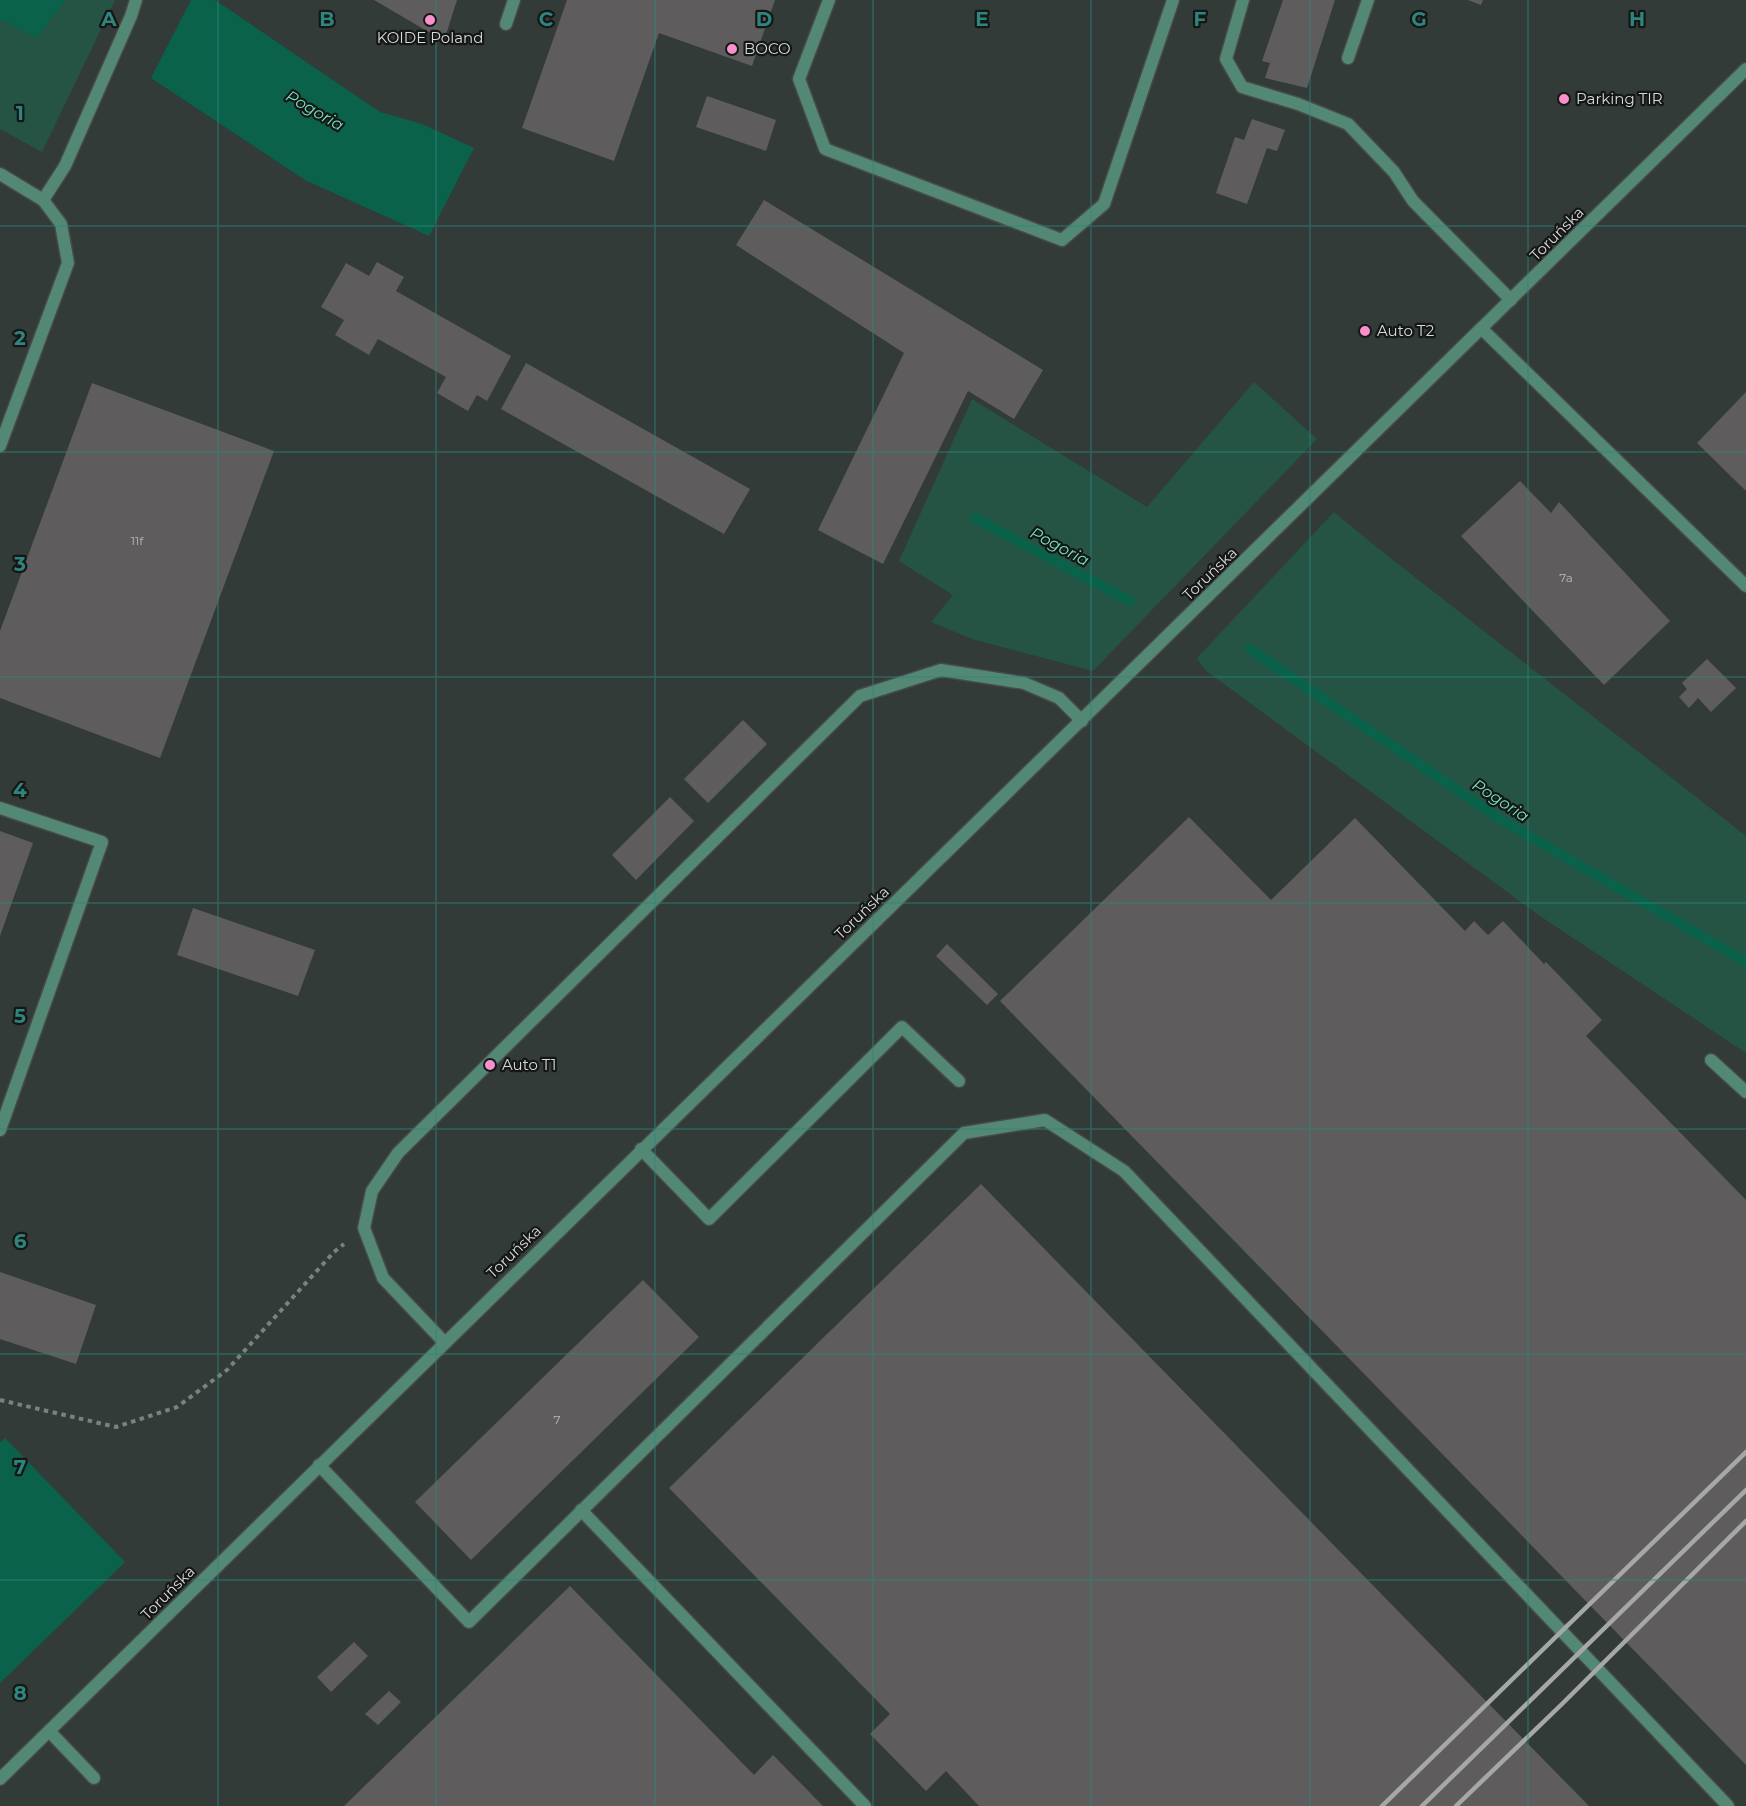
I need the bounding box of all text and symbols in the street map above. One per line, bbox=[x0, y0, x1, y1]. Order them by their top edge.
text: A bbox=[100, 7, 117, 31]
text: B bbox=[319, 7, 335, 31]
text: C bbox=[539, 7, 554, 31]
text: D bbox=[756, 7, 772, 31]
text: E bbox=[975, 7, 989, 31]
text: F bbox=[1194, 7, 1207, 31]
text: G bbox=[1411, 7, 1427, 31]
text: H bbox=[1629, 7, 1645, 31]
marker: KOIDE Poland bbox=[423, 13, 437, 27]
place label: KOIDE Poland bbox=[377, 28, 483, 47]
place label: BOCO bbox=[744, 39, 791, 58]
marker: BOCO bbox=[725, 42, 739, 56]
water label: Pogoria bbox=[282, 86, 347, 135]
place label: Parking TIR bbox=[1576, 89, 1663, 108]
marker: Parking TIR bbox=[1557, 92, 1571, 106]
text: 1 bbox=[16, 101, 24, 125]
street label: Toruńska bbox=[1526, 203, 1588, 265]
place label: Auto T2 bbox=[1377, 321, 1434, 340]
marker: Auto T2 bbox=[1358, 324, 1372, 338]
text: 2 bbox=[14, 326, 26, 350]
water label: Pogoria bbox=[1027, 523, 1092, 570]
house number: 11f bbox=[131, 533, 144, 548]
street label: Toruńska bbox=[1178, 543, 1241, 604]
text: 3 bbox=[13, 552, 26, 576]
house number: 7a bbox=[1559, 570, 1573, 585]
water label: Pogoria bbox=[1469, 775, 1533, 826]
text: 4 bbox=[13, 778, 27, 802]
street label: Toruńska bbox=[830, 882, 893, 943]
text: 5 bbox=[14, 1004, 26, 1028]
place label: Auto T1 bbox=[502, 1055, 556, 1074]
marker: Auto T1 bbox=[483, 1058, 497, 1072]
street label: Toruńska bbox=[482, 1221, 545, 1282]
text: 6 bbox=[14, 1229, 27, 1253]
house number: 7 bbox=[553, 1412, 561, 1427]
text: 7 bbox=[14, 1455, 26, 1479]
street label: Toruńska bbox=[137, 1562, 199, 1624]
text: 8 bbox=[13, 1681, 27, 1705]

